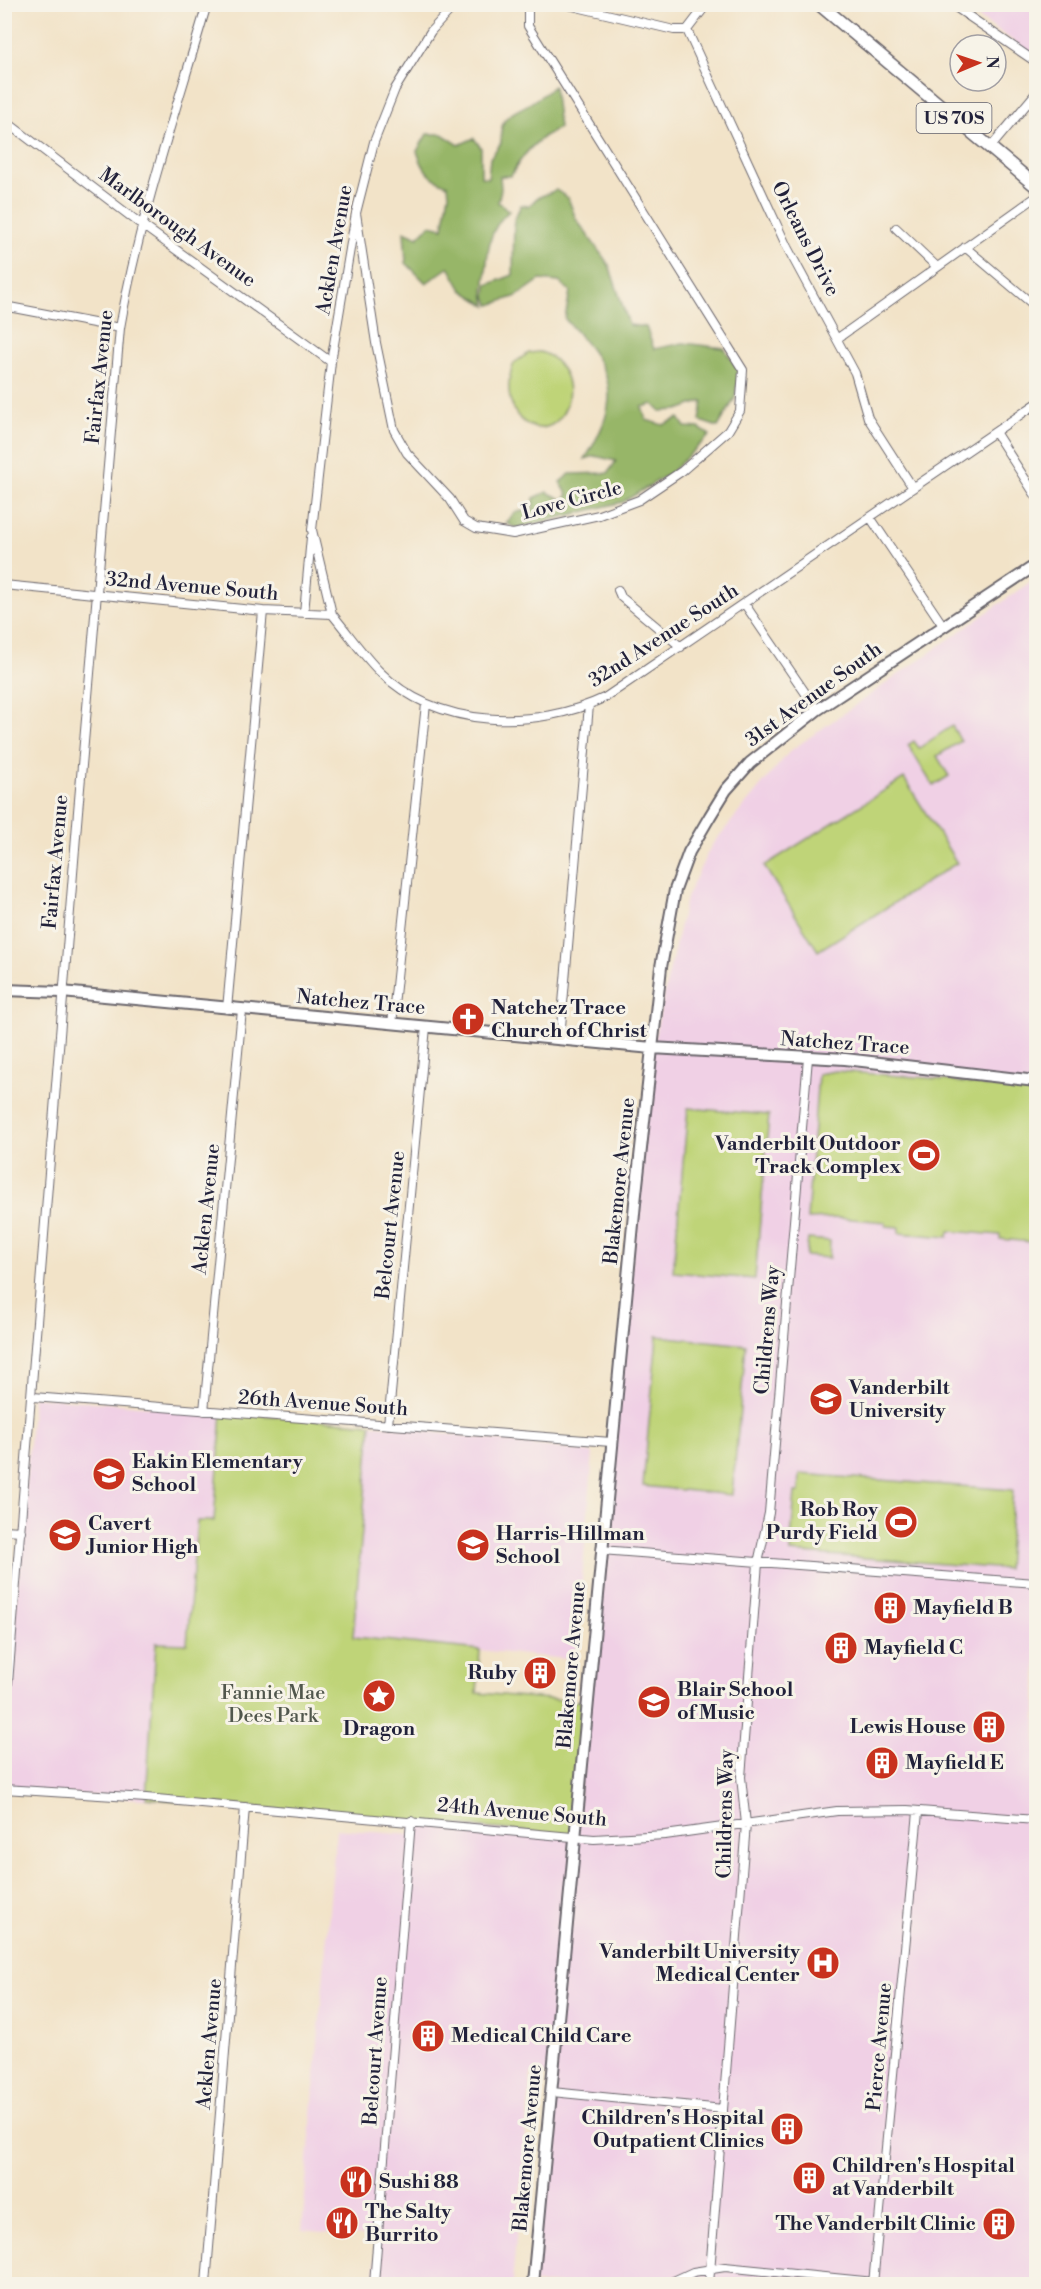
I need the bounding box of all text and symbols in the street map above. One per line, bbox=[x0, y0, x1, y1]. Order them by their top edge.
north arrow bbox=[948, 33, 1008, 93]
text: N bbox=[982, 56, 1002, 70]
road number: US 70S bbox=[916, 103, 992, 133]
street label: Marlborough Avenue bbox=[94, 163, 260, 293]
street label: Orleans Drive bbox=[765, 177, 845, 301]
street label: Acklen Avenue bbox=[311, 183, 359, 318]
street label: Fairfax Avenue bbox=[80, 308, 120, 446]
street label: Love Circle bbox=[519, 476, 625, 526]
street label: 32nd Avenue South bbox=[105, 567, 279, 607]
street label: 32nd Avenue South bbox=[585, 578, 744, 694]
street label: 31st Avenue South bbox=[741, 637, 887, 753]
street label: Fairfax Avenue bbox=[38, 794, 74, 930]
street label: Natchez Trace bbox=[296, 985, 426, 1021]
place label: Natchez Trace Church of Christ bbox=[491, 996, 648, 1044]
church icon: Natchez Trace Church of Christ bbox=[450, 1001, 486, 1037]
street label: Natchez Trace bbox=[780, 1027, 910, 1061]
street label: Blakemore Avenue bbox=[599, 1096, 641, 1267]
place label: Vanderbilt Outdoor Track Complex bbox=[714, 1132, 901, 1180]
sports icon: Vanderbilt Outdoor Track Complex bbox=[906, 1137, 942, 1173]
street label: Acklen Avenue bbox=[188, 1142, 226, 1277]
street label: Belcourt Avenue bbox=[371, 1150, 411, 1301]
street label: Childrens Way bbox=[750, 1264, 786, 1396]
place label: Vanderbilt University bbox=[848, 1376, 951, 1424]
school or university icon: Vanderbilt University bbox=[808, 1381, 844, 1417]
street label: 26th Avenue South bbox=[237, 1386, 409, 1422]
place label: Eakin Elementary School bbox=[132, 1450, 304, 1498]
school or university icon: Eakin Elementary School bbox=[91, 1456, 127, 1492]
place label: Rob Roy Purdy Field bbox=[766, 1498, 879, 1546]
sports icon: Rob Roy Purdy Field bbox=[883, 1504, 919, 1540]
place label: Cavert Junior High bbox=[85, 1512, 199, 1560]
school or university icon: Cavert Junior High bbox=[47, 1517, 83, 1553]
place label: Harris-Hillman School bbox=[496, 1522, 645, 1570]
school or university icon: Harris-Hillman School bbox=[455, 1527, 491, 1563]
street label: Blakemore Avenue bbox=[552, 1580, 592, 1751]
building icon: Mayfield B bbox=[872, 1590, 908, 1626]
place label: Mayfield B bbox=[913, 1596, 1013, 1621]
building icon: Mayfield C bbox=[823, 1630, 859, 1666]
place label: Mayfield C bbox=[864, 1636, 963, 1661]
building icon: Ruby bbox=[522, 1655, 558, 1691]
place label: Ruby bbox=[467, 1661, 518, 1686]
place icon: Dragon bbox=[361, 1678, 397, 1714]
place label: Blair School of Music bbox=[677, 1678, 794, 1726]
park label: Fannie Mae Dees Park bbox=[221, 1681, 325, 1729]
school or university icon: Blair School of Music bbox=[636, 1684, 672, 1720]
building icon: Lewis House bbox=[971, 1709, 1007, 1745]
place label: Lewis House bbox=[850, 1715, 966, 1740]
place label: Dragon bbox=[343, 1717, 416, 1742]
building icon: Mayfield E bbox=[864, 1745, 900, 1781]
street label: Childrens Way bbox=[712, 1749, 740, 1879]
place label: Mayfield E bbox=[905, 1751, 1004, 1776]
street label: 24th Avenue South bbox=[436, 1793, 608, 1833]
place label: Vanderbilt University Medical Center bbox=[599, 1940, 801, 1988]
hospital icon: Vanderbilt University Medical Center bbox=[805, 1945, 841, 1981]
street label: Belcourt Avenue bbox=[358, 1976, 394, 2127]
street label: Acklen Avenue bbox=[192, 1977, 228, 2112]
street label: Pierce Avenue bbox=[862, 1982, 898, 2112]
building icon: Medical Child Care bbox=[410, 2018, 446, 2054]
place label: Medical Child Care bbox=[451, 2024, 632, 2049]
street label: Blakemore Avenue bbox=[508, 2063, 548, 2234]
place label: Children's Hospital Outpatient Clinics bbox=[581, 2106, 764, 2154]
building icon: Children's Hospital Outpatient Clinics bbox=[769, 2111, 805, 2147]
place label: Children's Hospital at Vanderbilt bbox=[832, 2154, 1015, 2202]
building icon: Children's Hospital at Vanderbilt bbox=[791, 2160, 827, 2196]
restaurant icon: Sushi 88 bbox=[338, 2164, 374, 2200]
place label: Sushi 88 bbox=[379, 2170, 459, 2195]
place label: The Salty Burrito bbox=[365, 2200, 452, 2248]
restaurant icon: The Salty Burrito bbox=[324, 2205, 360, 2241]
building icon: The Vanderbilt Clinic bbox=[981, 2206, 1017, 2242]
place label: The Vanderbilt Clinic bbox=[775, 2212, 976, 2237]

